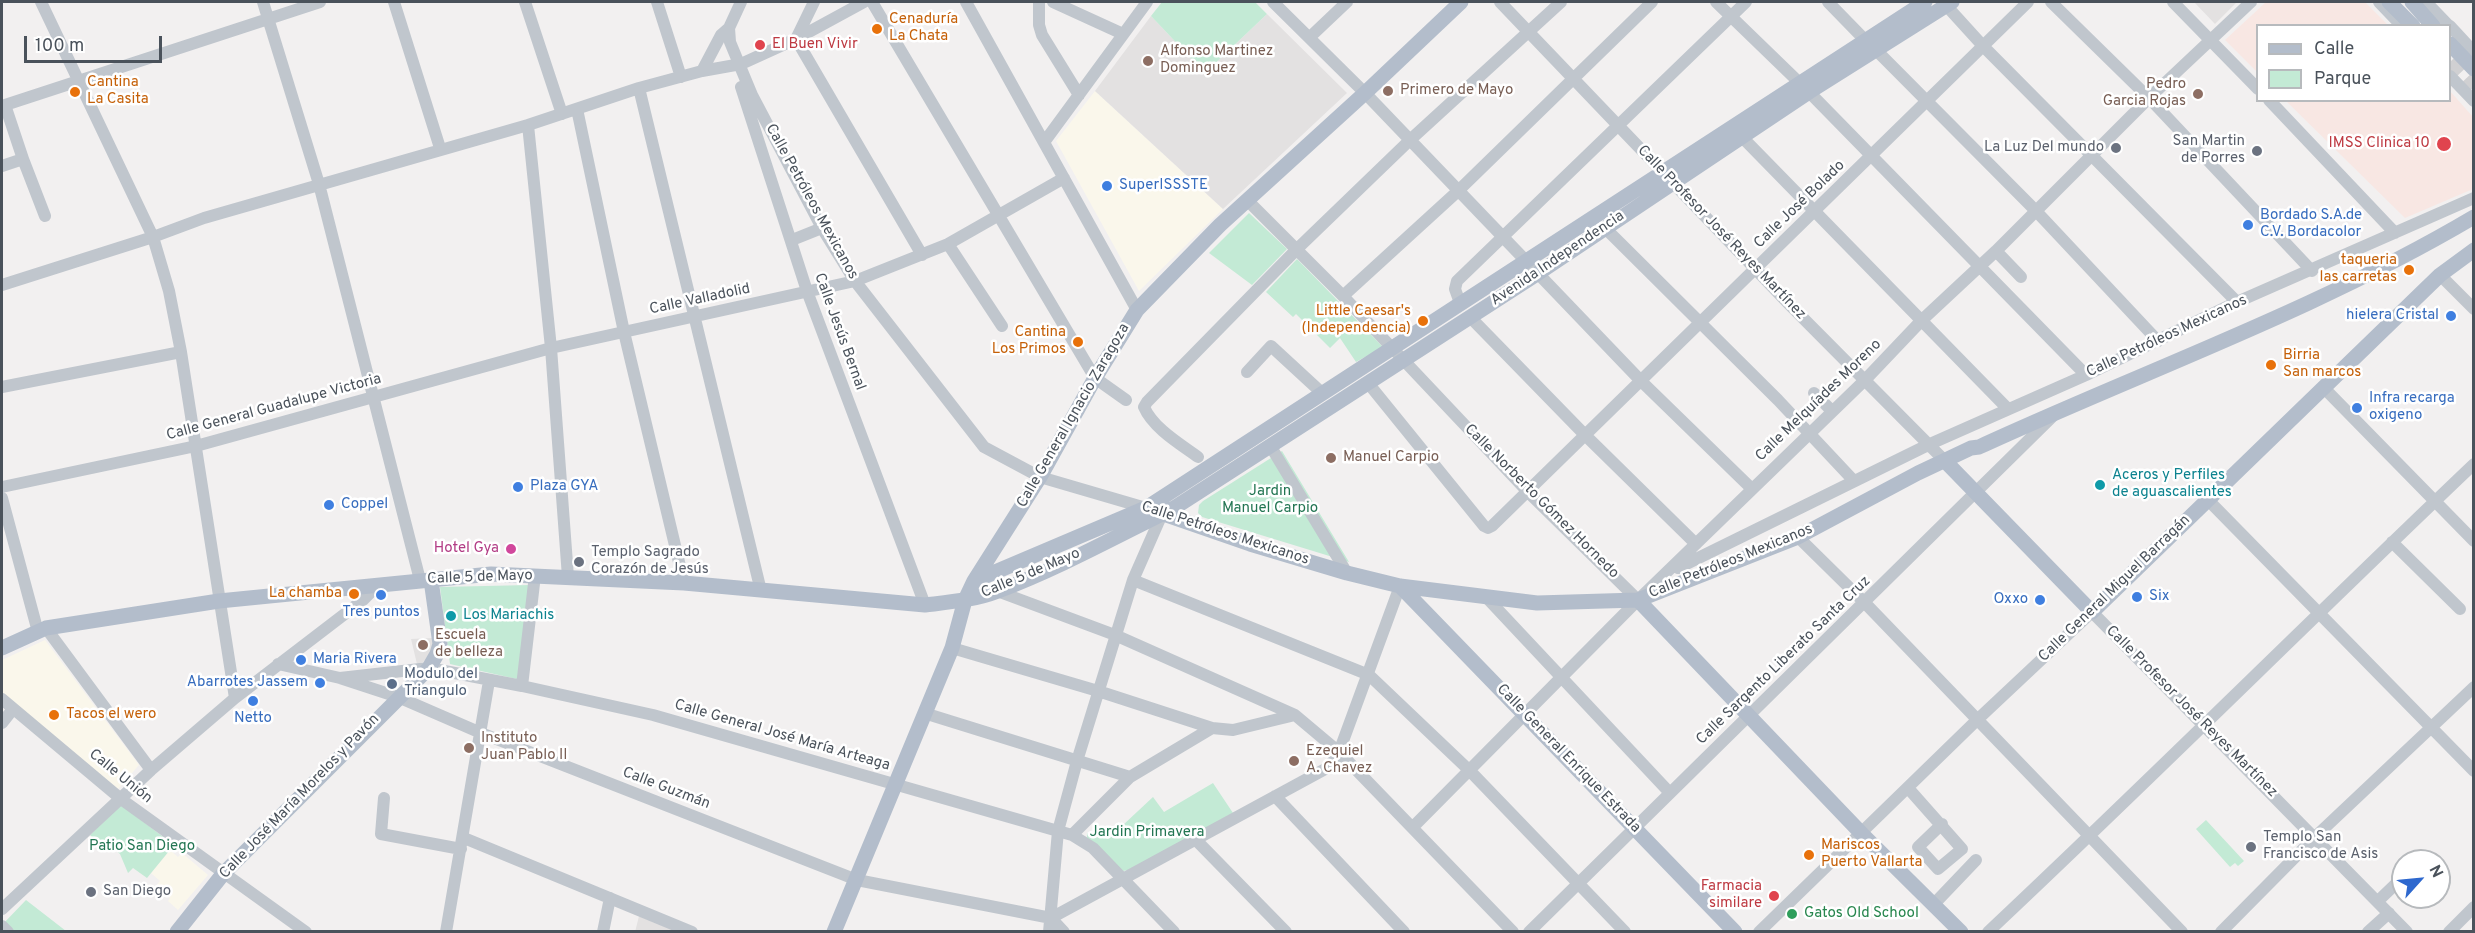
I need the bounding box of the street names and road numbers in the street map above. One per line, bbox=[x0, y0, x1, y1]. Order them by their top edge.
street label: Calle Petróleos Mexicanos bbox=[761, 121, 861, 283]
street label: Calle Profesor José Reyes Martínez bbox=[1633, 142, 1809, 324]
street label: Calle José Bolado bbox=[1751, 157, 1849, 253]
street label: Avenida Independencia bbox=[1488, 208, 1628, 310]
street label: Calle Jesús Bernal bbox=[809, 271, 869, 393]
street label: Calle Valladolid bbox=[648, 281, 752, 319]
street label: Calle Petróleos Mexicanos bbox=[2084, 292, 2250, 382]
street label: Calle General Ignacio Zaragoza bbox=[1014, 321, 1134, 511]
street label: Calle Melquíades Moreno bbox=[1752, 336, 1886, 466]
street label: Calle General Guadalupe Victoria bbox=[165, 371, 383, 445]
street label: Calle Norberto Gómez Hornedo bbox=[1460, 421, 1622, 583]
street label: Calle Petróleos Mexicanos bbox=[1139, 498, 1311, 570]
street label: Calle General Miguel Barragán bbox=[2035, 512, 2195, 666]
street label: Calle Petróleos Mexicanos bbox=[1646, 521, 1816, 603]
street label: Calle 5 de Mayo bbox=[979, 545, 1083, 603]
street label: Calle 5 de Mayo bbox=[427, 567, 533, 589]
street label: Calle Sargento Liberato Santa Cruz bbox=[1693, 573, 1875, 749]
street label: Calle Profesor José Reyes Martínez bbox=[2101, 622, 2281, 802]
street label: Calle General Enrique Estrada bbox=[1492, 681, 1644, 837]
street label: Calle General José María Arteaga bbox=[672, 697, 892, 775]
street label: Calle José María Morelos y Pavón bbox=[216, 711, 384, 883]
street label: Calle Unión bbox=[85, 746, 155, 808]
street label: Calle Guzmán bbox=[620, 764, 712, 814]

